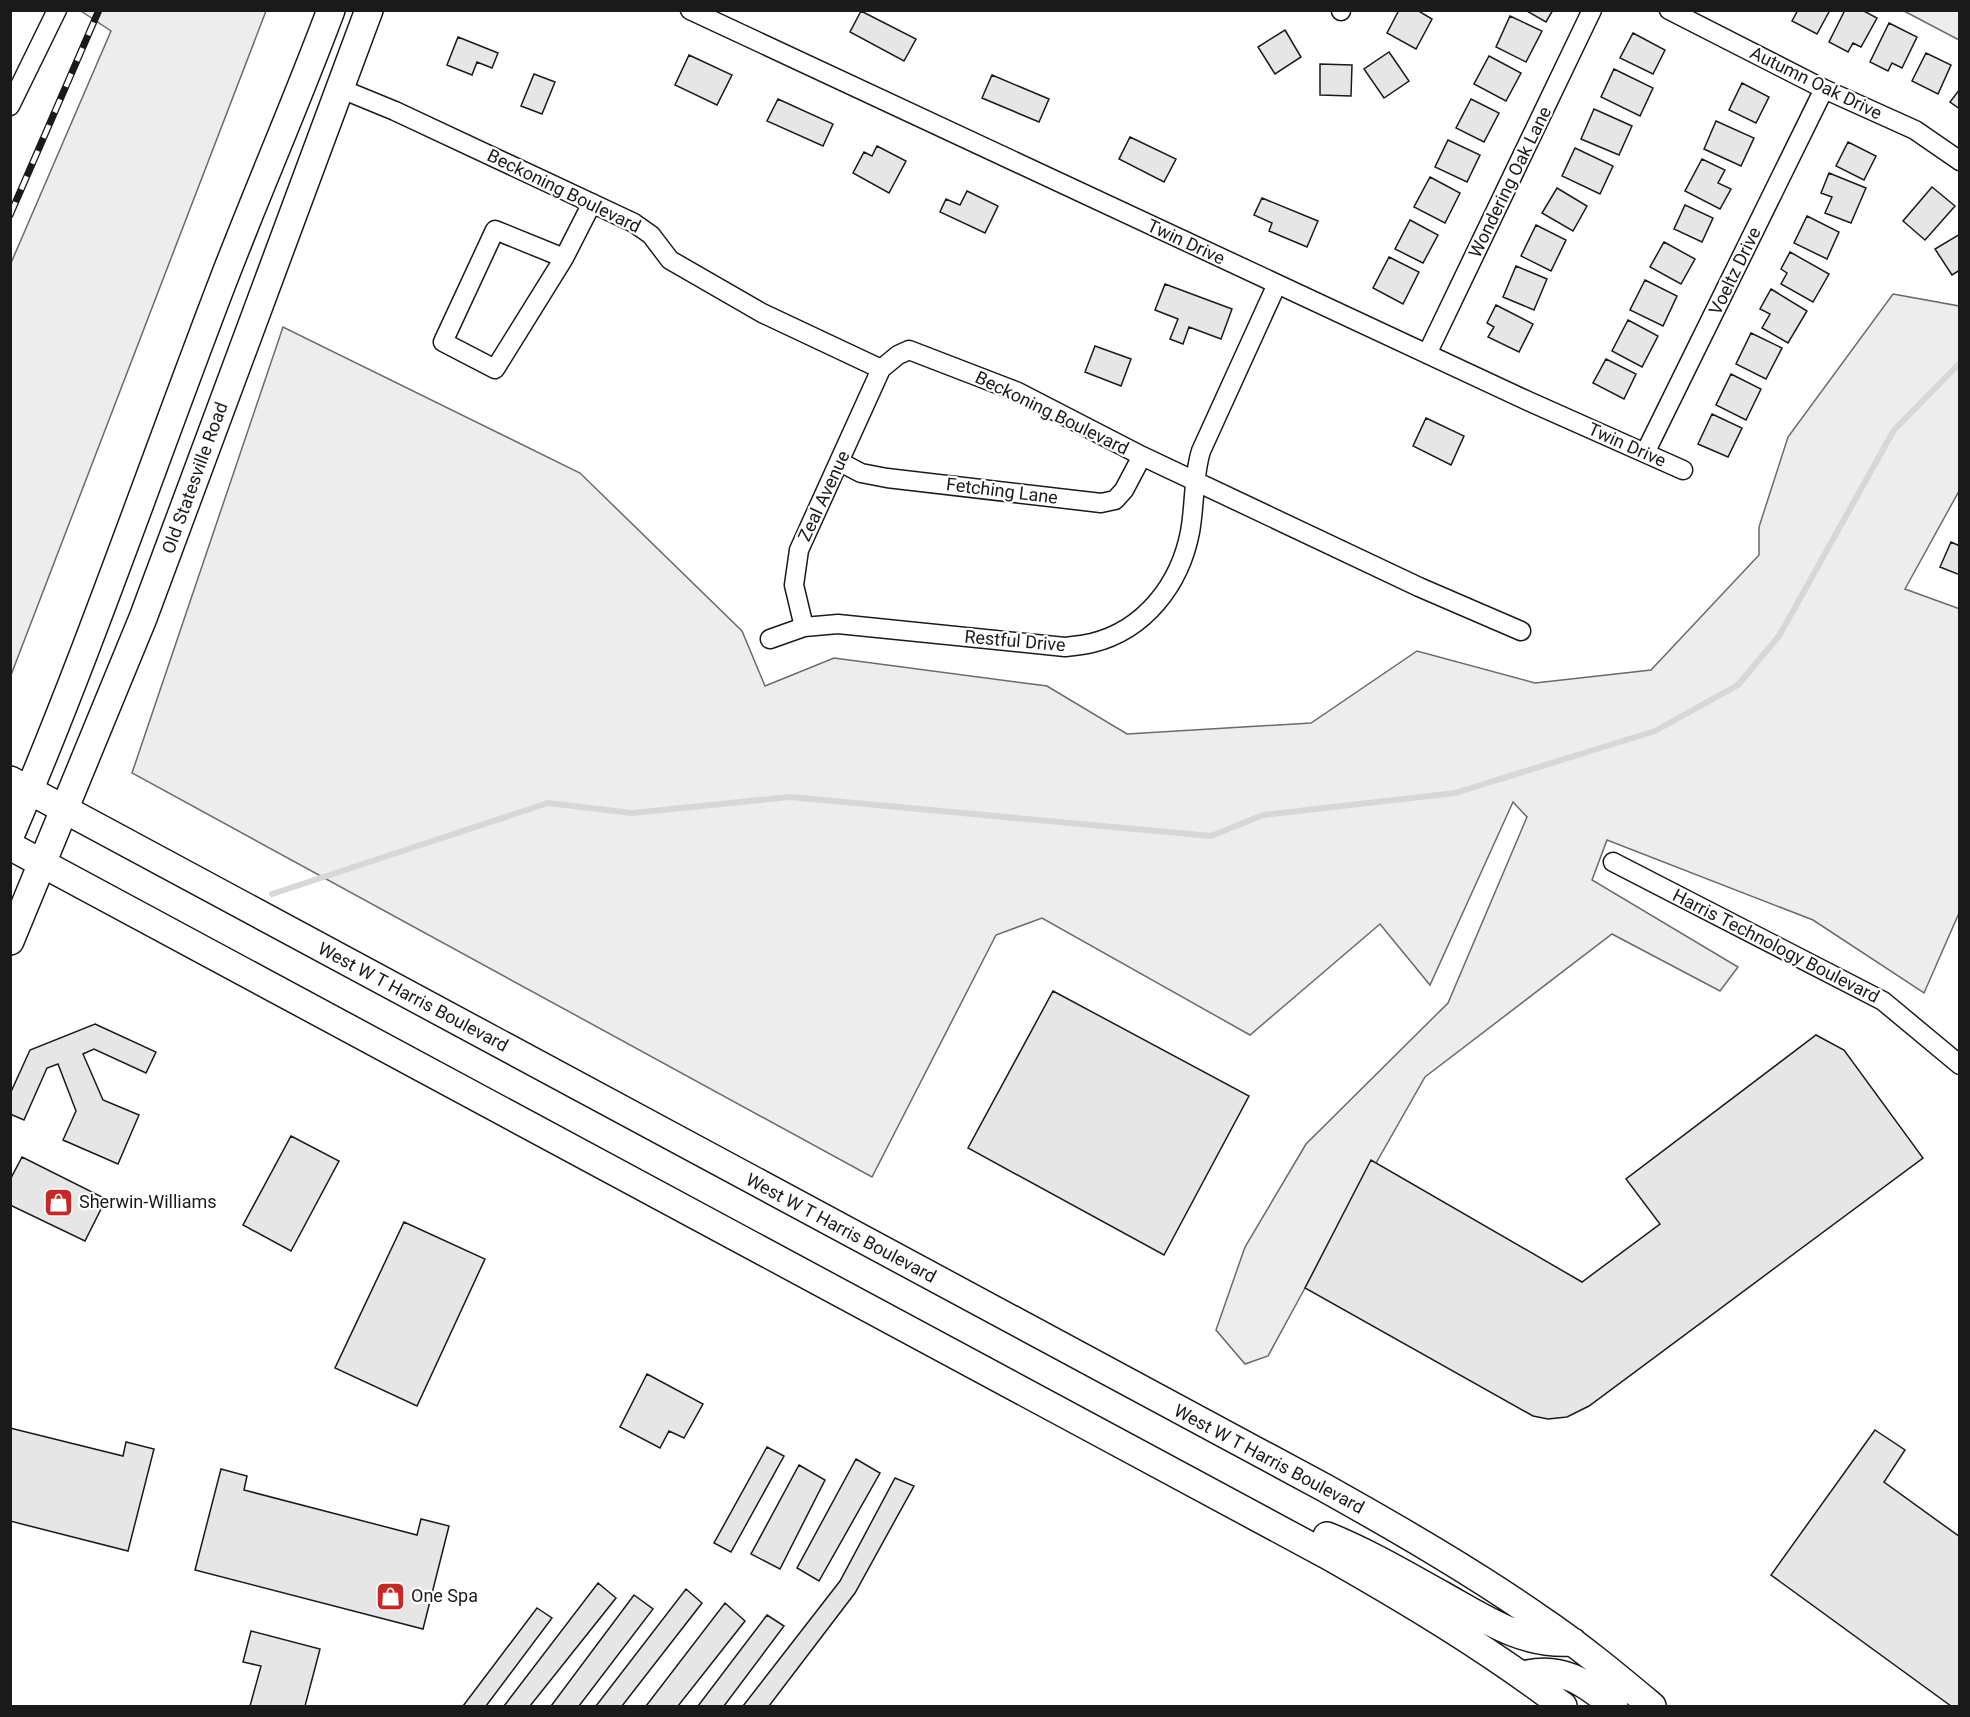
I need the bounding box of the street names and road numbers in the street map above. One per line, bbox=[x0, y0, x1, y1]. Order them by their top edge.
street label: Autumn Oak Drive bbox=[1747, 42, 1885, 124]
street label: Wondering Oak Lane bbox=[1464, 103, 1555, 261]
street label: Beckoning Boulevard bbox=[484, 144, 644, 237]
street label: Twin Drive bbox=[1144, 214, 1228, 269]
street label: Voeltz Drive bbox=[1704, 223, 1765, 318]
street label: Beckoning Boulevard bbox=[972, 366, 1132, 459]
street label: Old Statesville Road bbox=[157, 399, 232, 556]
street label: Twin Drive bbox=[1585, 418, 1669, 471]
street label: Zeal Avenue bbox=[793, 447, 854, 544]
street label: Fetching Lane bbox=[945, 473, 1059, 508]
street label: Restful Drive bbox=[964, 626, 1066, 655]
street label: Harris Technology Boulevard bbox=[1669, 884, 1883, 1007]
street label: West W T Harris Boulevard bbox=[315, 937, 512, 1056]
street label: West W T Harris Boulevard bbox=[743, 1168, 940, 1287]
street label: West W T Harris Boulevard bbox=[1171, 1399, 1368, 1518]

